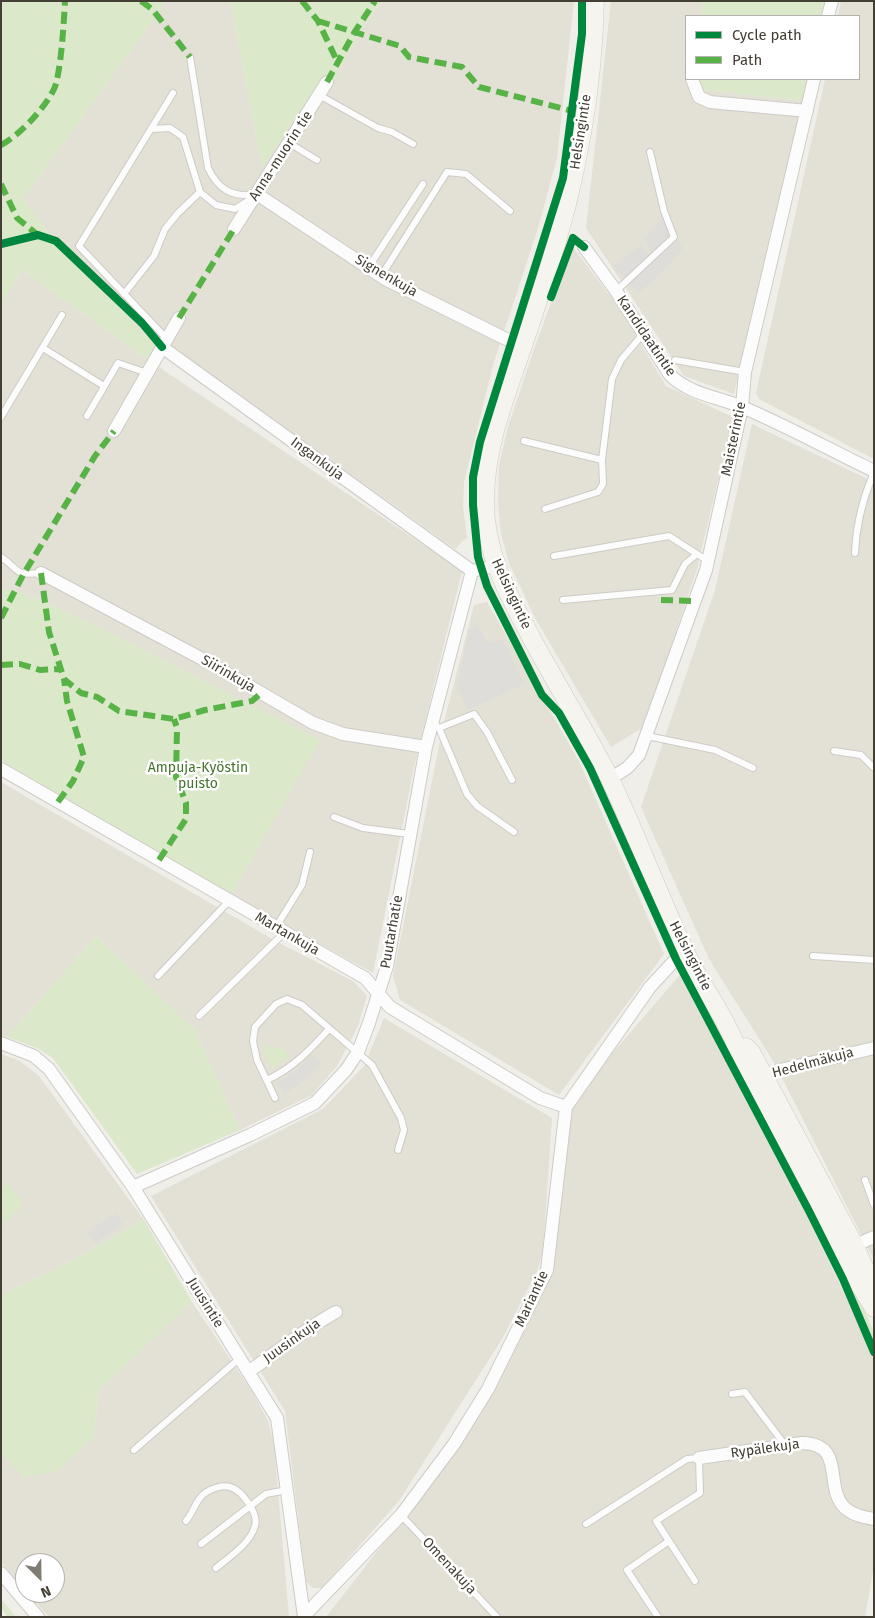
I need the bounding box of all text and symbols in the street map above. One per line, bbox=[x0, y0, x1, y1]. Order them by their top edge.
legend bbox=[685, 15, 860, 80]
text: Cycle path bbox=[732, 26, 802, 44]
text: Path bbox=[732, 51, 762, 69]
street label: Helsingintie bbox=[567, 93, 595, 171]
street label: Anna-muorin tie bbox=[246, 108, 316, 204]
street label: Signenkuja bbox=[352, 251, 420, 301]
street label: Kandidaatintie bbox=[613, 292, 679, 380]
street label: Maisterintie bbox=[718, 400, 750, 478]
street label: Ingankuja bbox=[287, 434, 347, 484]
street label: Helsingintie bbox=[487, 556, 535, 632]
street label: Siirinkuja bbox=[198, 652, 258, 696]
park label: Ampuja-Kyöstin puisto bbox=[148, 760, 248, 792]
street label: Puutarhatie bbox=[377, 894, 407, 970]
street label: Martankuja bbox=[252, 909, 322, 959]
street label: Helsingintie bbox=[665, 918, 715, 994]
street label: Hedelmäkuja bbox=[770, 1044, 856, 1082]
street label: Mariantie bbox=[512, 1268, 552, 1330]
street label: Juusintie bbox=[183, 1275, 227, 1331]
street label: Juusinkuja bbox=[260, 1315, 324, 1367]
street label: Rypälekuja bbox=[729, 1436, 801, 1462]
street label: Omenakuja bbox=[418, 1534, 480, 1598]
north arrow bbox=[15, 1553, 65, 1603]
text: N bbox=[38, 1582, 53, 1601]

